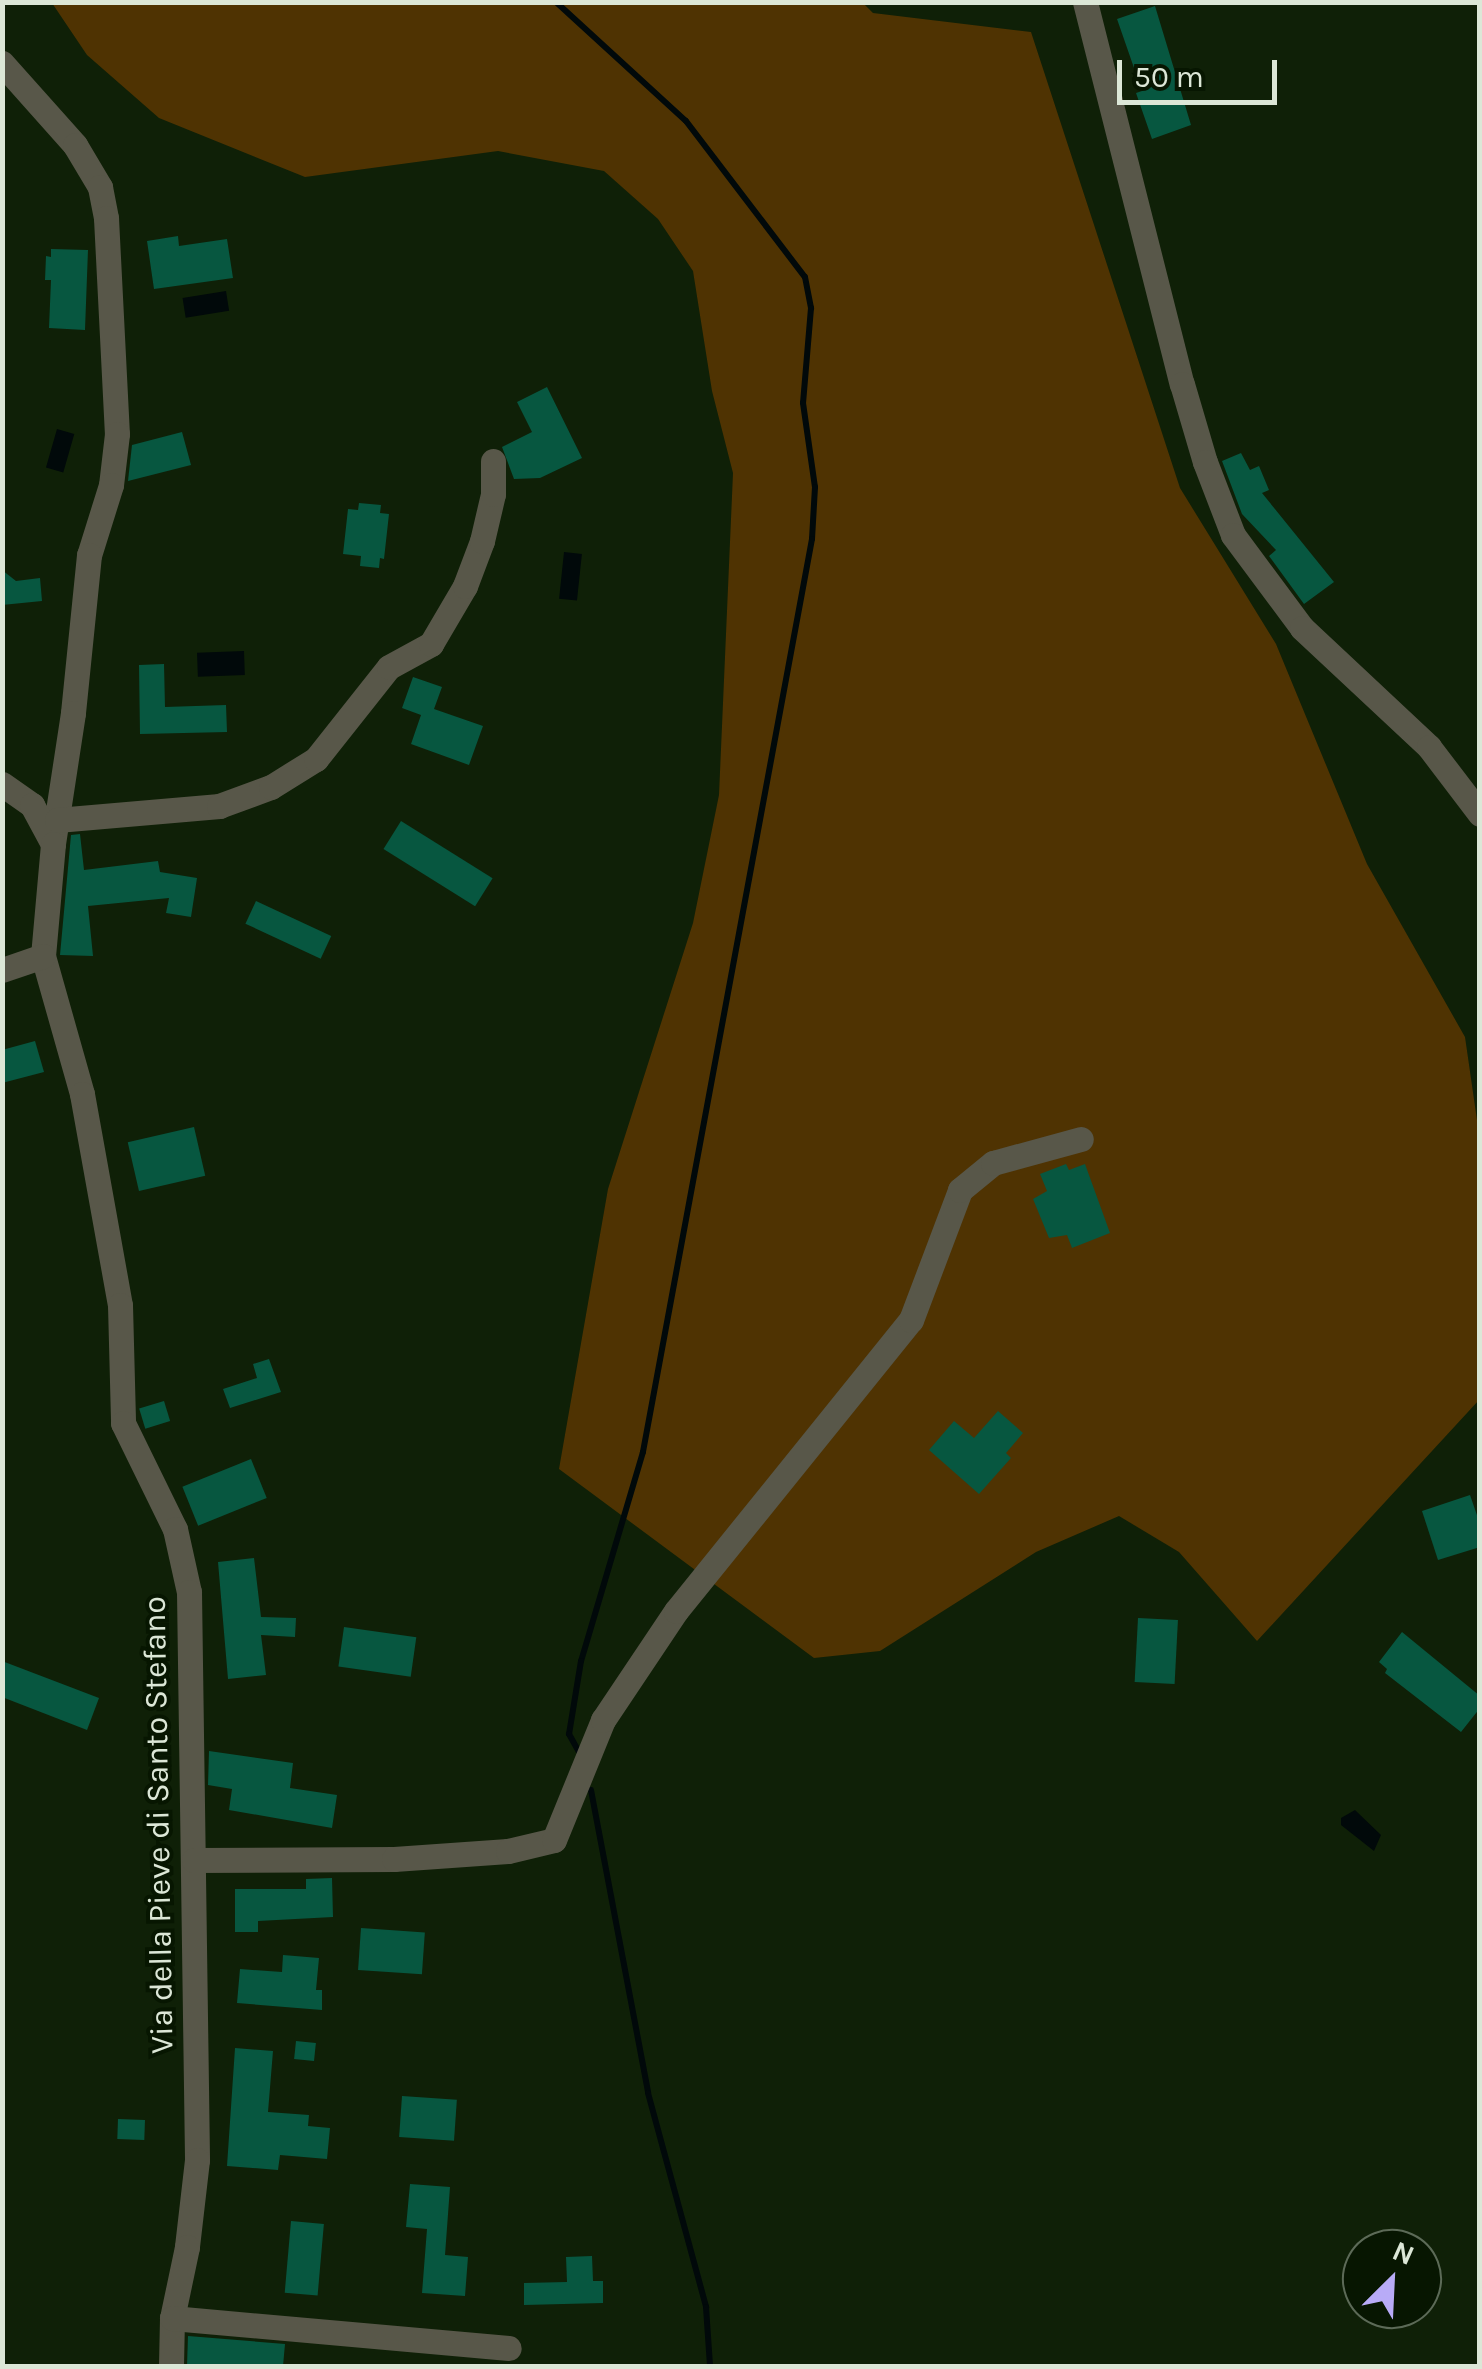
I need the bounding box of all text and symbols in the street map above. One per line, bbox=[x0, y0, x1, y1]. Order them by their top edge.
scale bar bbox=[1122, 40, 1282, 102]
text: 50 m bbox=[1134, 59, 1204, 95]
street label: Via della Pieve di Santo Stefano bbox=[136, 1596, 182, 2054]
north arrow bbox=[1342, 2229, 1442, 2329]
text: N bbox=[1388, 2234, 1419, 2272]

